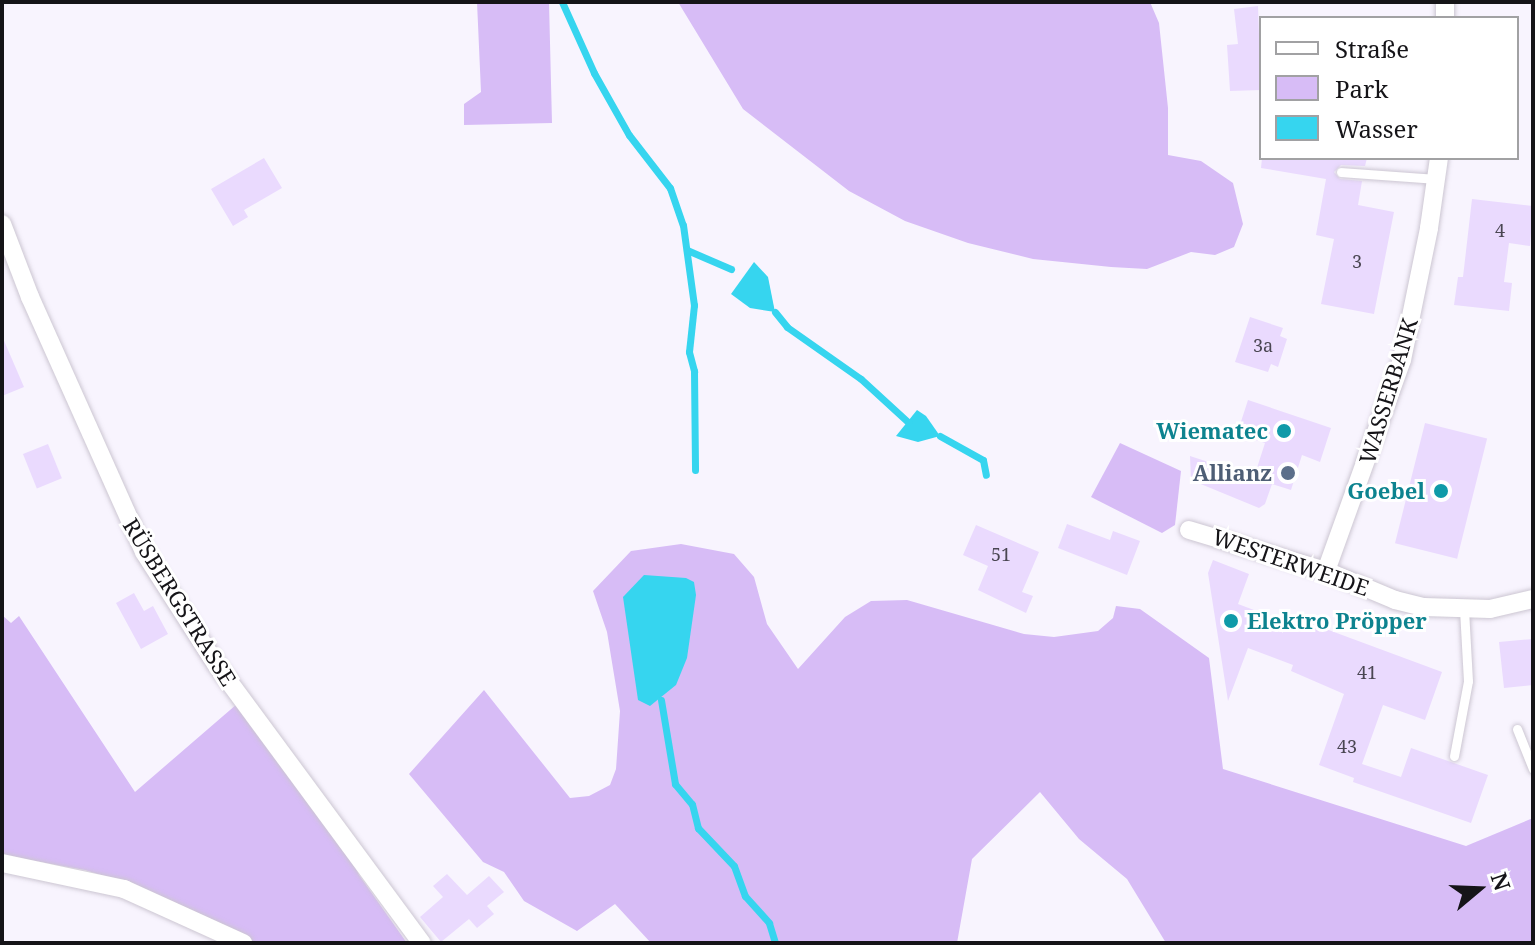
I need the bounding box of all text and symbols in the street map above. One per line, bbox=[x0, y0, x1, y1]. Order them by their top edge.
legend bbox=[1259, 16, 1519, 160]
text: Straße bbox=[1335, 32, 1409, 65]
text: Park bbox=[1335, 72, 1388, 105]
text: Wasser bbox=[1335, 112, 1418, 145]
house number: 4 bbox=[1495, 219, 1505, 241]
house number: 3 bbox=[1352, 250, 1362, 272]
street label: WASSERBANK bbox=[1353, 315, 1423, 467]
house number: 3a bbox=[1253, 334, 1273, 356]
place label: Wiematec bbox=[1156, 418, 1268, 444]
marker: Wiematec bbox=[1275, 422, 1293, 440]
place label: Allianz bbox=[1193, 460, 1272, 486]
marker: Allianz bbox=[1279, 464, 1297, 482]
place label: Goebel bbox=[1347, 478, 1425, 504]
marker: Goebel bbox=[1432, 482, 1450, 500]
street label: RÜSBERGSTRASSE bbox=[118, 513, 242, 691]
street label: WESTERWEIDE bbox=[1209, 523, 1373, 601]
house number: 51 bbox=[991, 543, 1011, 565]
place label: Elektro Pröpper bbox=[1247, 608, 1427, 634]
marker: Elektro Pröpper bbox=[1222, 612, 1240, 630]
house number: 41 bbox=[1357, 661, 1377, 683]
house number: 43 bbox=[1337, 735, 1357, 757]
north arrow bbox=[1439, 849, 1519, 929]
text: N bbox=[1485, 868, 1519, 894]

